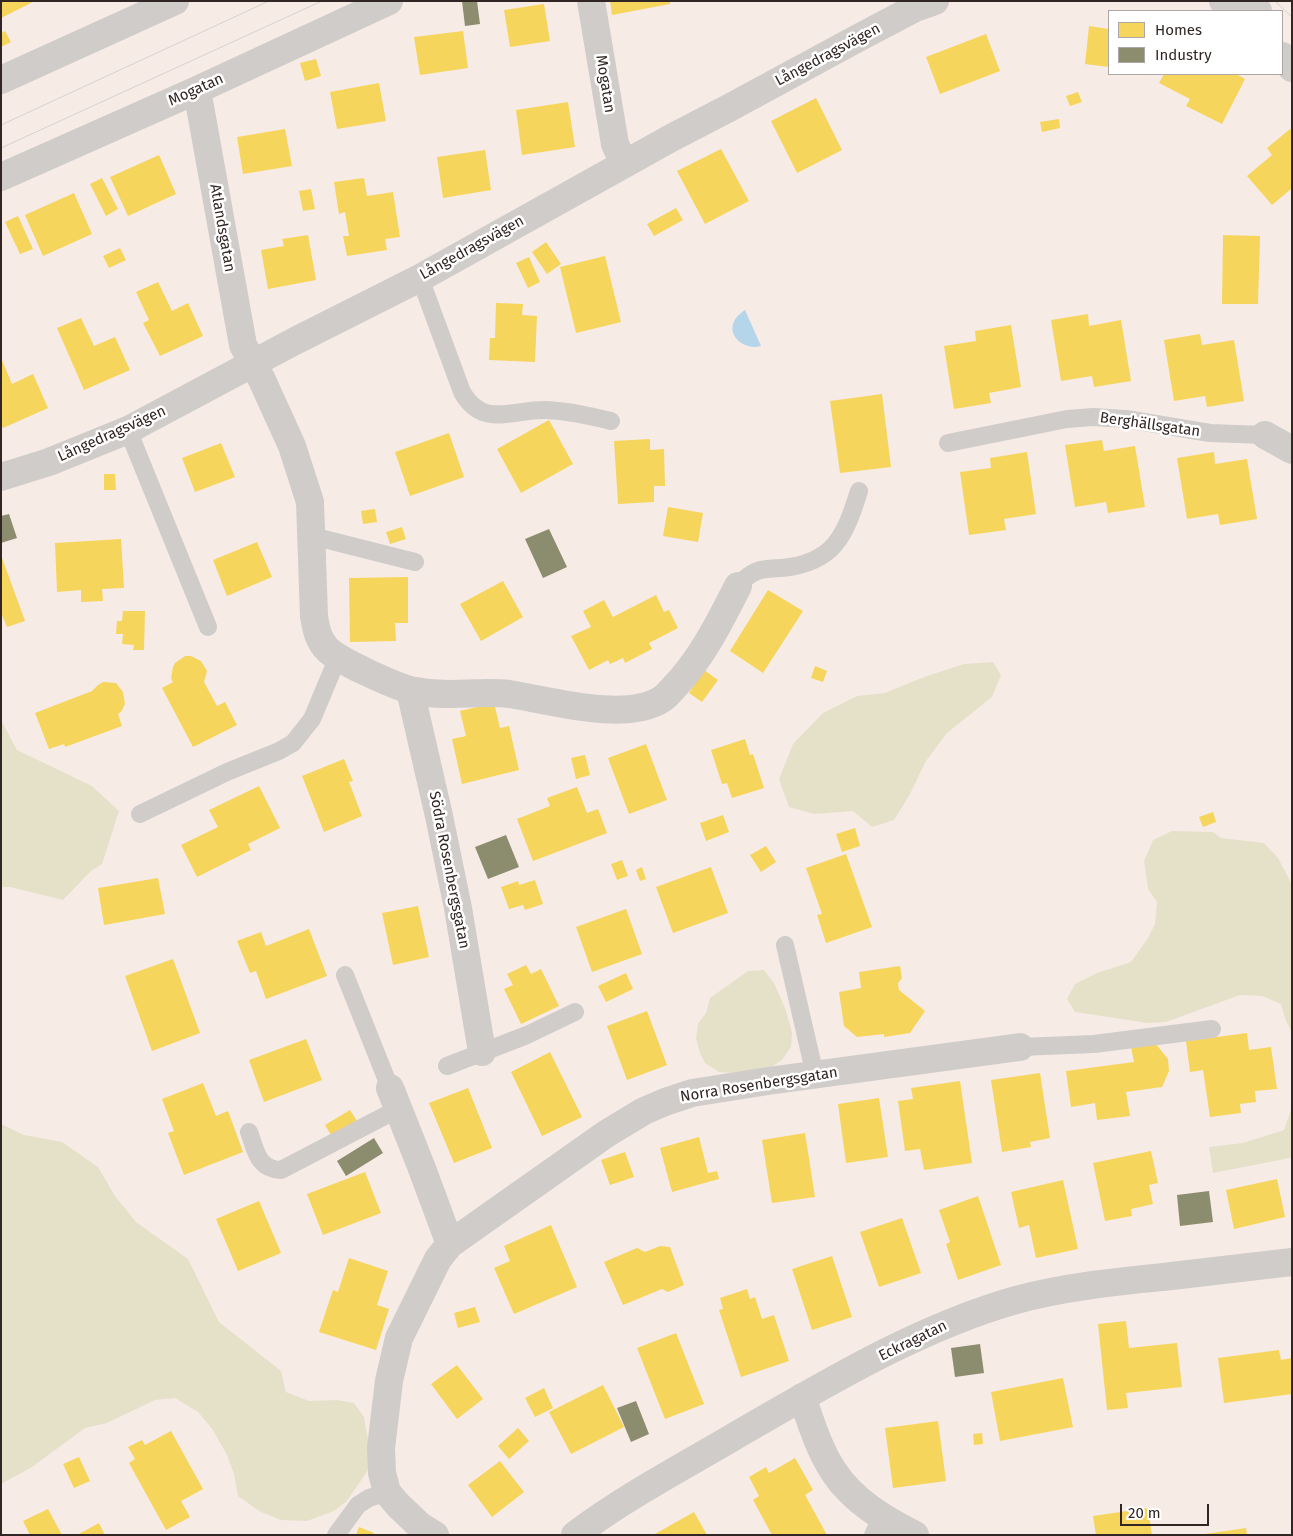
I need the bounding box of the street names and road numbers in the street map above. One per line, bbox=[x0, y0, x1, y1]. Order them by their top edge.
street label: Långedragsvägen bbox=[772, 20, 884, 90]
street label: Mogatan bbox=[592, 54, 618, 114]
street label: Mogatan bbox=[166, 70, 226, 110]
street label: Atlandsgatan bbox=[205, 183, 239, 273]
street label: Långedragsvägen bbox=[417, 212, 527, 284]
street label: Långedragsvägen bbox=[55, 402, 169, 466]
street label: Berghällsgatan bbox=[1099, 409, 1201, 441]
street label: Södra Rosenbergsgatan bbox=[425, 790, 473, 950]
street label: Norra Rosenbergsgatan bbox=[679, 1064, 839, 1106]
street label: Eckragatan bbox=[876, 1317, 950, 1365]

